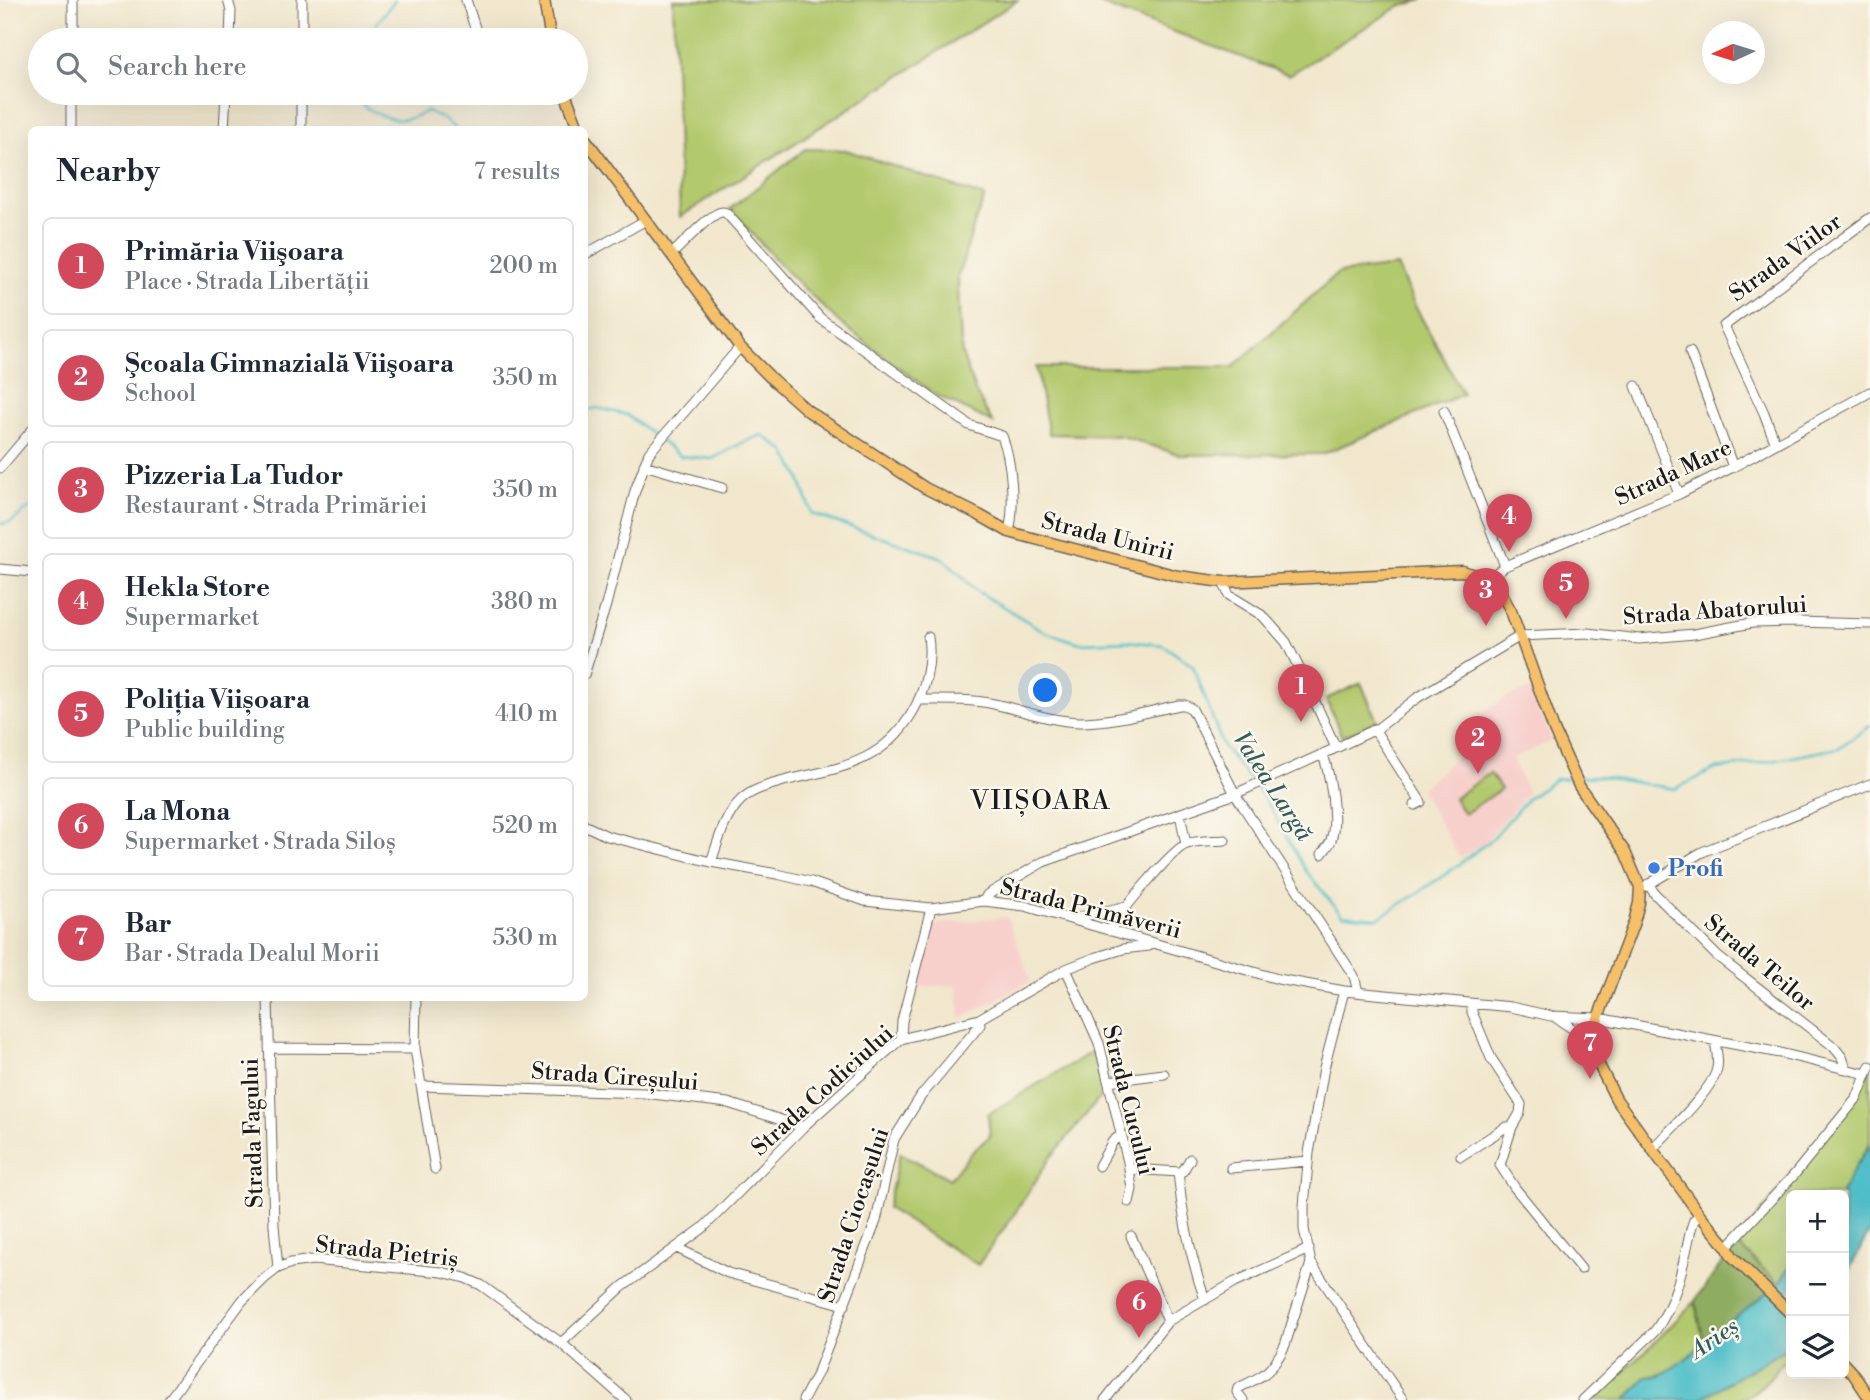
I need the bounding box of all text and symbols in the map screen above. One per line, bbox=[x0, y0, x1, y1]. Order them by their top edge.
north arrow bbox=[1702, 21, 1765, 84]
search box bbox=[28, 28, 588, 105]
icon: search bbox=[52, 48, 90, 86]
text: Search here bbox=[108, 51, 247, 83]
text: Nearby bbox=[56, 153, 160, 191]
text: 7 results bbox=[474, 158, 560, 186]
street label: Strada Viilor bbox=[1724, 208, 1847, 308]
text: Primăria Viişoara bbox=[125, 236, 344, 268]
text: 1 bbox=[75, 252, 87, 280]
text: 200 m bbox=[490, 252, 558, 280]
text: Place · Strada Libertății bbox=[125, 268, 370, 296]
text: Şcoala Gimnazială Viişoara bbox=[125, 348, 454, 380]
text: 2 bbox=[74, 364, 88, 392]
text: 350 m bbox=[492, 364, 558, 392]
text: School bbox=[125, 380, 196, 408]
street label: Strada Mare bbox=[1611, 434, 1736, 512]
text: Pizzeria La Tudor bbox=[125, 460, 343, 492]
text: 3 bbox=[74, 476, 88, 504]
text: 350 m bbox=[492, 476, 558, 504]
text: Restaurant · Strada Primăriei bbox=[125, 492, 427, 520]
pin: 4 bbox=[1486, 494, 1532, 552]
street label: Strada Unirii bbox=[1039, 507, 1177, 567]
pin: 5 bbox=[1543, 561, 1589, 619]
pin: 3 bbox=[1463, 568, 1509, 626]
text: Hekla Store bbox=[125, 572, 270, 604]
text: 4 bbox=[73, 588, 89, 616]
text: 380 m bbox=[491, 588, 558, 616]
street label: Strada Abatorului bbox=[1622, 591, 1808, 631]
text: Supermarket bbox=[125, 604, 260, 632]
pin: 1 bbox=[1278, 664, 1324, 722]
your location bbox=[1028, 673, 1062, 707]
text: Poliția Viișoara bbox=[125, 684, 310, 716]
text: 5 bbox=[74, 700, 88, 728]
text: 410 m bbox=[495, 700, 558, 728]
text: Public building bbox=[125, 716, 285, 744]
pin: 2 bbox=[1455, 716, 1501, 774]
water label: Valea Largă bbox=[1226, 726, 1319, 847]
district label: VIIȘOARA bbox=[969, 785, 1112, 817]
text: La Mona bbox=[125, 796, 230, 828]
text: 6 bbox=[74, 812, 88, 840]
text: 520 m bbox=[492, 812, 558, 840]
text: Supermarket · Strada Siloș bbox=[125, 828, 396, 856]
place label: Profi bbox=[1668, 855, 1723, 883]
marker: Profi bbox=[1646, 860, 1662, 876]
street label: Strada Primăverii bbox=[997, 873, 1184, 945]
text: Bar bbox=[125, 908, 172, 940]
street label: Strada Teilor bbox=[1699, 909, 1820, 1017]
text: 7 bbox=[74, 924, 88, 952]
text: 530 m bbox=[492, 924, 558, 952]
text: Bar · Strada Dealul Morii bbox=[125, 940, 380, 968]
street label: Strada Codiciului bbox=[746, 1020, 899, 1162]
pin: 7 bbox=[1567, 1021, 1613, 1079]
street label: Strada Cucului bbox=[1096, 1022, 1160, 1178]
street label: Strada Fagului bbox=[236, 1057, 270, 1208]
street label: Strada Cireșului bbox=[530, 1057, 700, 1097]
street label: Strada Ciocașului bbox=[812, 1124, 895, 1306]
map controls bbox=[1786, 1190, 1849, 1379]
button: + bbox=[1786, 1190, 1849, 1253]
street label: Strada Pietriș bbox=[314, 1231, 460, 1273]
button: − bbox=[1786, 1253, 1849, 1316]
pin: 6 bbox=[1116, 1280, 1162, 1338]
water label: Arieș bbox=[1682, 1312, 1745, 1368]
button: layers bbox=[1786, 1316, 1849, 1379]

